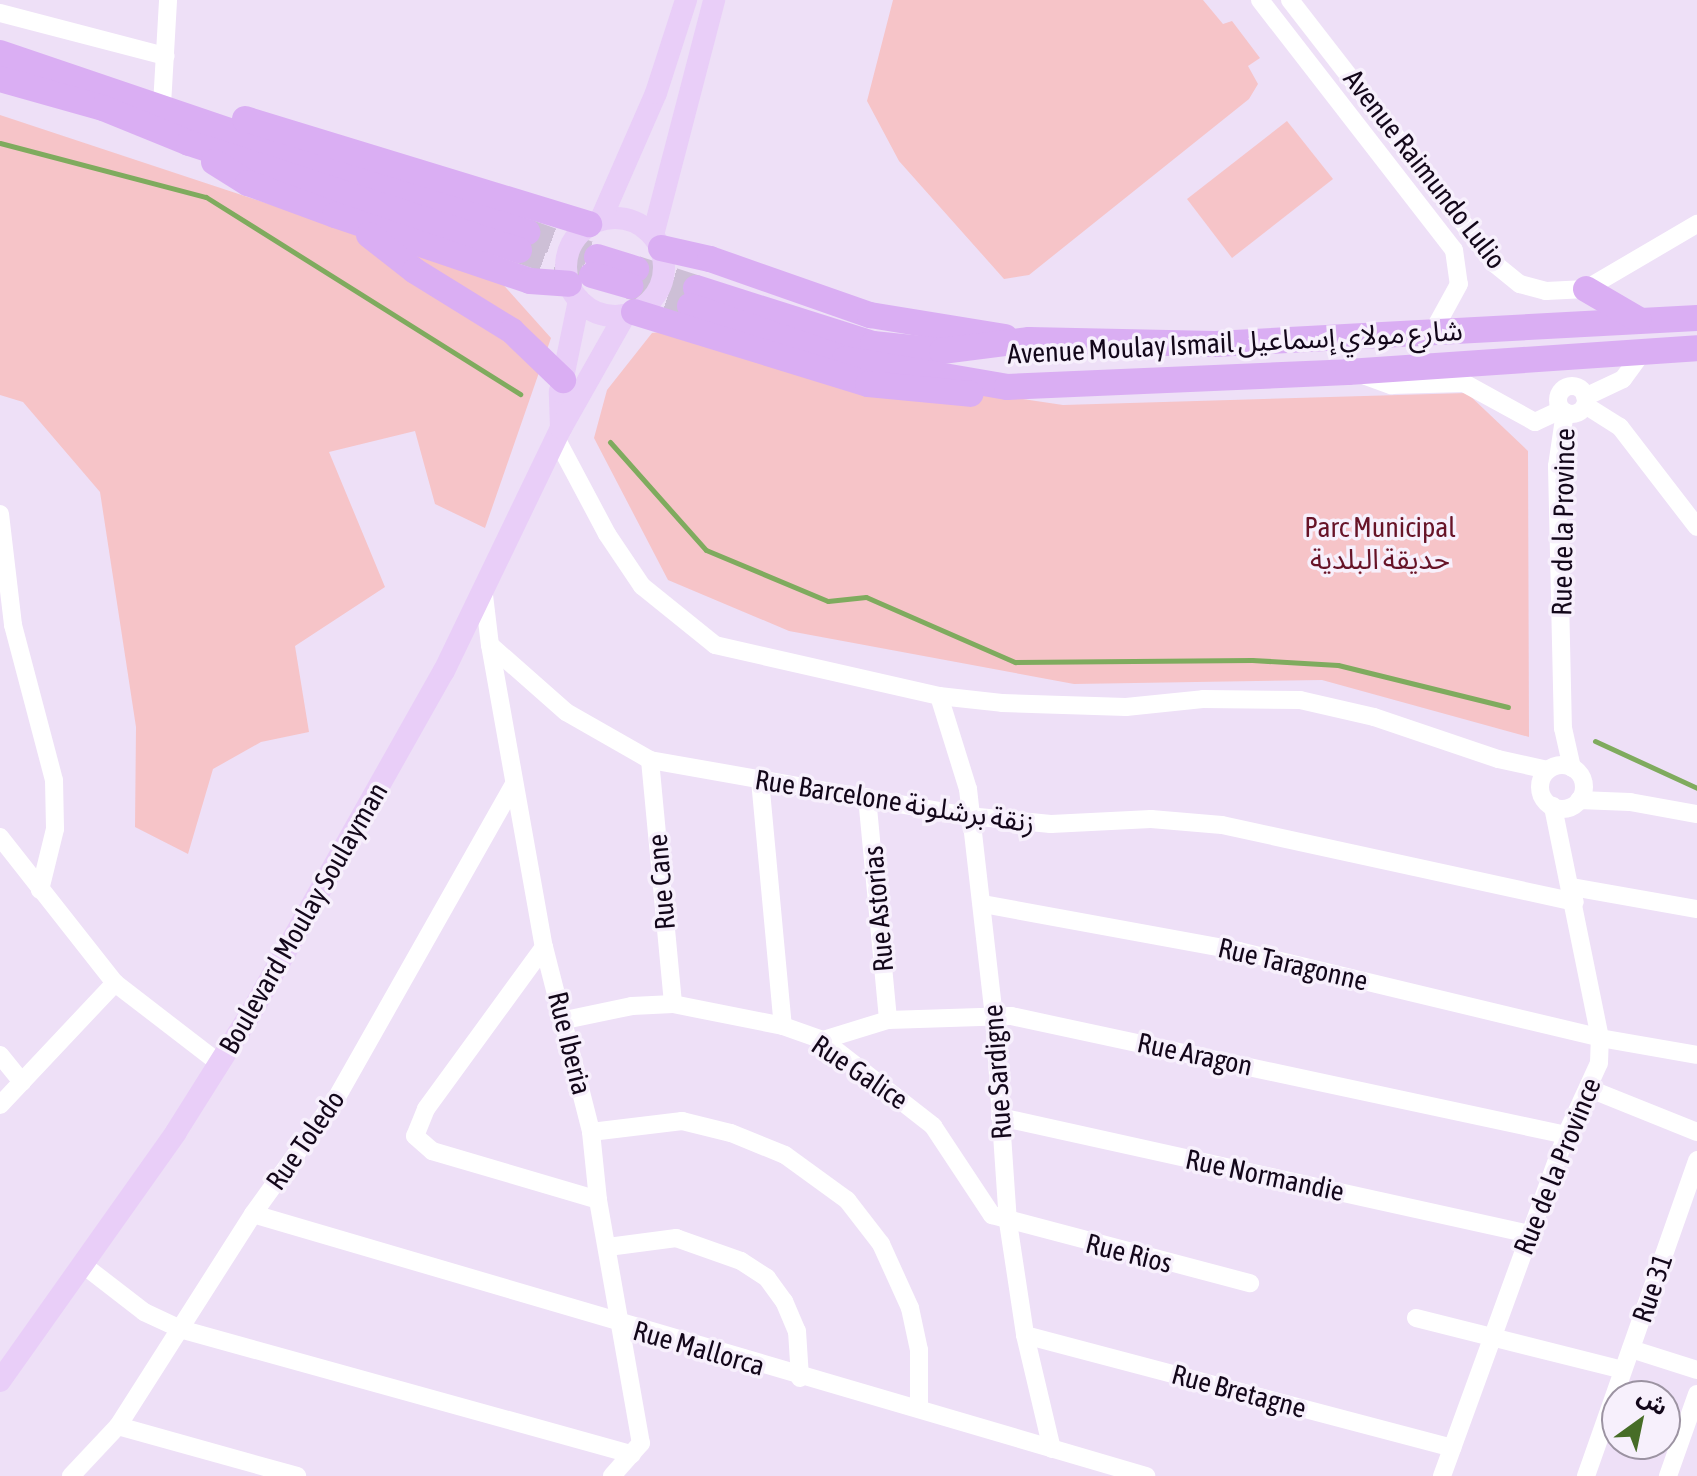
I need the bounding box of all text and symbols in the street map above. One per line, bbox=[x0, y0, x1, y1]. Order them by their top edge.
street label: Avenue Raimundo Lulio bbox=[1337, 63, 1513, 275]
street label: Avenue Moulay Ismail شارع مولاي إسماعيل bbox=[1006, 313, 1464, 371]
street label: Rue de la Province bbox=[1545, 428, 1581, 616]
park label: Parc Municipal حديقة البلدية bbox=[1304, 510, 1456, 576]
street label: Rue Barcelone زنقة برشلونة bbox=[753, 762, 1037, 840]
street label: Boulevard Moulay Soulayman bbox=[212, 776, 394, 1060]
street label: Rue Cane bbox=[640, 833, 682, 931]
street label: Rue Astorias bbox=[856, 845, 900, 973]
street label: Rue Taragonne bbox=[1215, 930, 1371, 998]
street label: Rue Iberia bbox=[541, 988, 599, 1098]
street label: Rue Sardigne bbox=[976, 1003, 1018, 1141]
street label: Rue Aragon bbox=[1134, 1025, 1256, 1083]
street label: Rue Galice bbox=[805, 1028, 915, 1116]
street label: Rue de la Province bbox=[1506, 1073, 1608, 1259]
street label: Rue Toledo bbox=[259, 1084, 351, 1196]
street label: Rue Normandie bbox=[1183, 1142, 1347, 1208]
street label: Rue Rios bbox=[1082, 1226, 1176, 1280]
street label: Rue 31 bbox=[1625, 1249, 1679, 1327]
street label: Rue Mallorca bbox=[629, 1313, 769, 1383]
street label: Rue Bretagne bbox=[1168, 1357, 1310, 1425]
north arrow bbox=[1601, 1380, 1681, 1460]
text: ش bbox=[1633, 1382, 1673, 1421]

